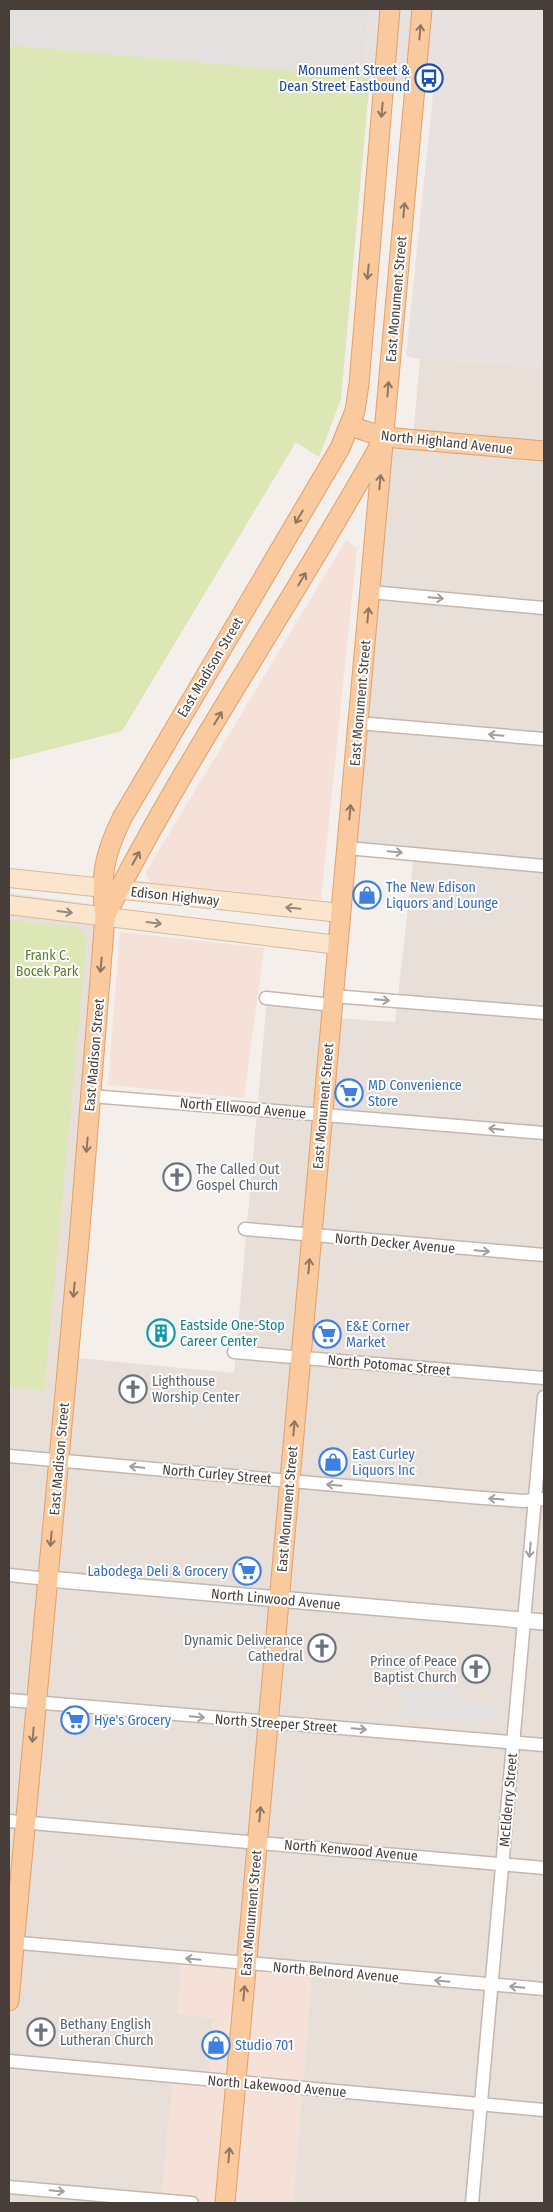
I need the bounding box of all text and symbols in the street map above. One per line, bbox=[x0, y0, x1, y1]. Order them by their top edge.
one-way arrow bbox=[415, 24, 424, 40]
place label: Monument Street & Dean Street Eastbound bbox=[279, 62, 410, 95]
bus stop icon: Monument Street & Dean Street Eastbound bbox=[414, 63, 444, 93]
one-way arrow bbox=[377, 101, 386, 117]
one-way arrow bbox=[399, 202, 409, 218]
street label: East Monument Street bbox=[383, 235, 411, 363]
one-way arrow bbox=[363, 263, 373, 279]
one-way arrow bbox=[383, 381, 393, 397]
street label: North Highland Avenue bbox=[380, 427, 514, 458]
one-way arrow bbox=[375, 474, 385, 490]
one-way arrow bbox=[294, 510, 304, 524]
one-way arrow bbox=[298, 572, 308, 586]
one-way arrow bbox=[428, 593, 444, 603]
one-way arrow bbox=[363, 608, 373, 624]
street label: East Madison Street bbox=[174, 614, 247, 720]
street label: East Monument Street bbox=[347, 639, 375, 767]
one-way arrow bbox=[214, 712, 224, 726]
one-way arrow bbox=[488, 730, 504, 740]
one-way arrow bbox=[345, 804, 355, 820]
one-way arrow bbox=[387, 847, 403, 857]
one-way arrow bbox=[131, 851, 141, 866]
place label: The New Edison Liquors and Lounge bbox=[386, 879, 498, 912]
shop icon: The New Edison Liquors and Lounge bbox=[352, 880, 382, 910]
street label: Edison Highway bbox=[130, 883, 221, 910]
one-way arrow bbox=[285, 903, 301, 913]
one-way arrow bbox=[56, 907, 72, 917]
one-way arrow bbox=[145, 918, 161, 928]
park label: Frank C. Bocek Park bbox=[16, 947, 79, 980]
one-way arrow bbox=[97, 957, 106, 973]
one-way arrow bbox=[374, 995, 390, 1005]
street label: East Madison Street bbox=[81, 997, 108, 1112]
street label: East Monument Street bbox=[310, 1042, 338, 1170]
place label: MD Convenience Store bbox=[368, 1077, 462, 1110]
supermarket icon: MD Convenience Store bbox=[334, 1078, 364, 1108]
street label: North Ellwood Avenue bbox=[179, 1095, 307, 1122]
one-way arrow bbox=[488, 1124, 504, 1133]
one-way arrow bbox=[82, 1136, 91, 1152]
place label: The Called Out Gospel Church bbox=[196, 1161, 280, 1194]
church icon: The Called Out Gospel Church bbox=[162, 1162, 192, 1192]
street label: North Decker Avenue bbox=[334, 1230, 456, 1257]
one-way arrow bbox=[474, 1246, 490, 1256]
one-way arrow bbox=[304, 1259, 314, 1275]
one-way arrow bbox=[69, 1282, 79, 1298]
place label: Eastside One-Stop Career Center bbox=[180, 1317, 285, 1350]
building icon: Eastside One-Stop Career Center bbox=[146, 1318, 176, 1348]
place label: E&E Corner Market bbox=[346, 1318, 410, 1351]
supermarket icon: E&E Corner Market bbox=[312, 1319, 342, 1349]
street label: North Potomac Street bbox=[327, 1352, 452, 1379]
place label: Lighthouse Worship Center bbox=[152, 1373, 239, 1406]
church icon: Lighthouse Worship Center bbox=[118, 1374, 148, 1404]
street label: East Madison Street bbox=[46, 1401, 73, 1516]
one-way arrow bbox=[290, 1421, 299, 1437]
street label: East Monument Street bbox=[274, 1445, 302, 1573]
place label: East Curley Liquors Inc bbox=[352, 1446, 416, 1479]
shop icon: East Curley Liquors Inc bbox=[318, 1447, 348, 1477]
street label: North Curley Street bbox=[162, 1461, 273, 1488]
one-way arrow bbox=[129, 1463, 145, 1472]
one-way arrow bbox=[326, 1480, 342, 1490]
one-way arrow bbox=[488, 1494, 504, 1503]
one-way arrow bbox=[47, 1531, 56, 1547]
one-way arrow bbox=[526, 1542, 535, 1558]
supermarket icon: Labodega Deli & Grocery bbox=[232, 1556, 262, 1586]
place label: Labodega Deli & Grocery bbox=[88, 1563, 229, 1580]
street label: North Linwood Avenue bbox=[211, 1585, 341, 1614]
place label: Dynamic Deliverance Cathedral bbox=[184, 1632, 303, 1665]
church icon: Dynamic Deliverance Cathedral bbox=[307, 1633, 337, 1663]
place label: Prince of Peace Baptist Church bbox=[370, 1653, 457, 1686]
church icon: Prince of Peace Baptist Church bbox=[461, 1654, 491, 1684]
supermarket icon: Hye's Grocery bbox=[60, 1705, 90, 1735]
street label: North Streeper Street bbox=[214, 1711, 338, 1736]
place label: Hye's Grocery bbox=[94, 1712, 172, 1729]
one-way arrow bbox=[188, 1712, 204, 1722]
one-way arrow bbox=[350, 1725, 366, 1734]
one-way arrow bbox=[28, 1727, 38, 1743]
street label: McElderry Street bbox=[496, 1752, 521, 1848]
one-way arrow bbox=[255, 1806, 265, 1822]
street label: North Kenwood Avenue bbox=[283, 1836, 419, 1865]
street label: East Monument Street bbox=[238, 1849, 266, 1977]
one-way arrow bbox=[185, 1954, 201, 1964]
street label: North Belnord Avenue bbox=[272, 1959, 400, 1986]
one-way arrow bbox=[434, 1976, 450, 1985]
one-way arrow bbox=[510, 1982, 526, 1992]
one-way arrow bbox=[239, 1985, 249, 2001]
place label: Bethany English Lutheran Church bbox=[60, 2016, 154, 2049]
church icon: Bethany English Lutheran Church bbox=[26, 2017, 56, 2047]
shop icon: Studio 701 bbox=[201, 2030, 231, 2060]
place label: Studio 701 bbox=[235, 2037, 293, 2054]
street label: North Lakewood Avenue bbox=[207, 2072, 347, 2101]
one-way arrow bbox=[225, 2147, 234, 2163]
one-way arrow bbox=[49, 2186, 65, 2196]

